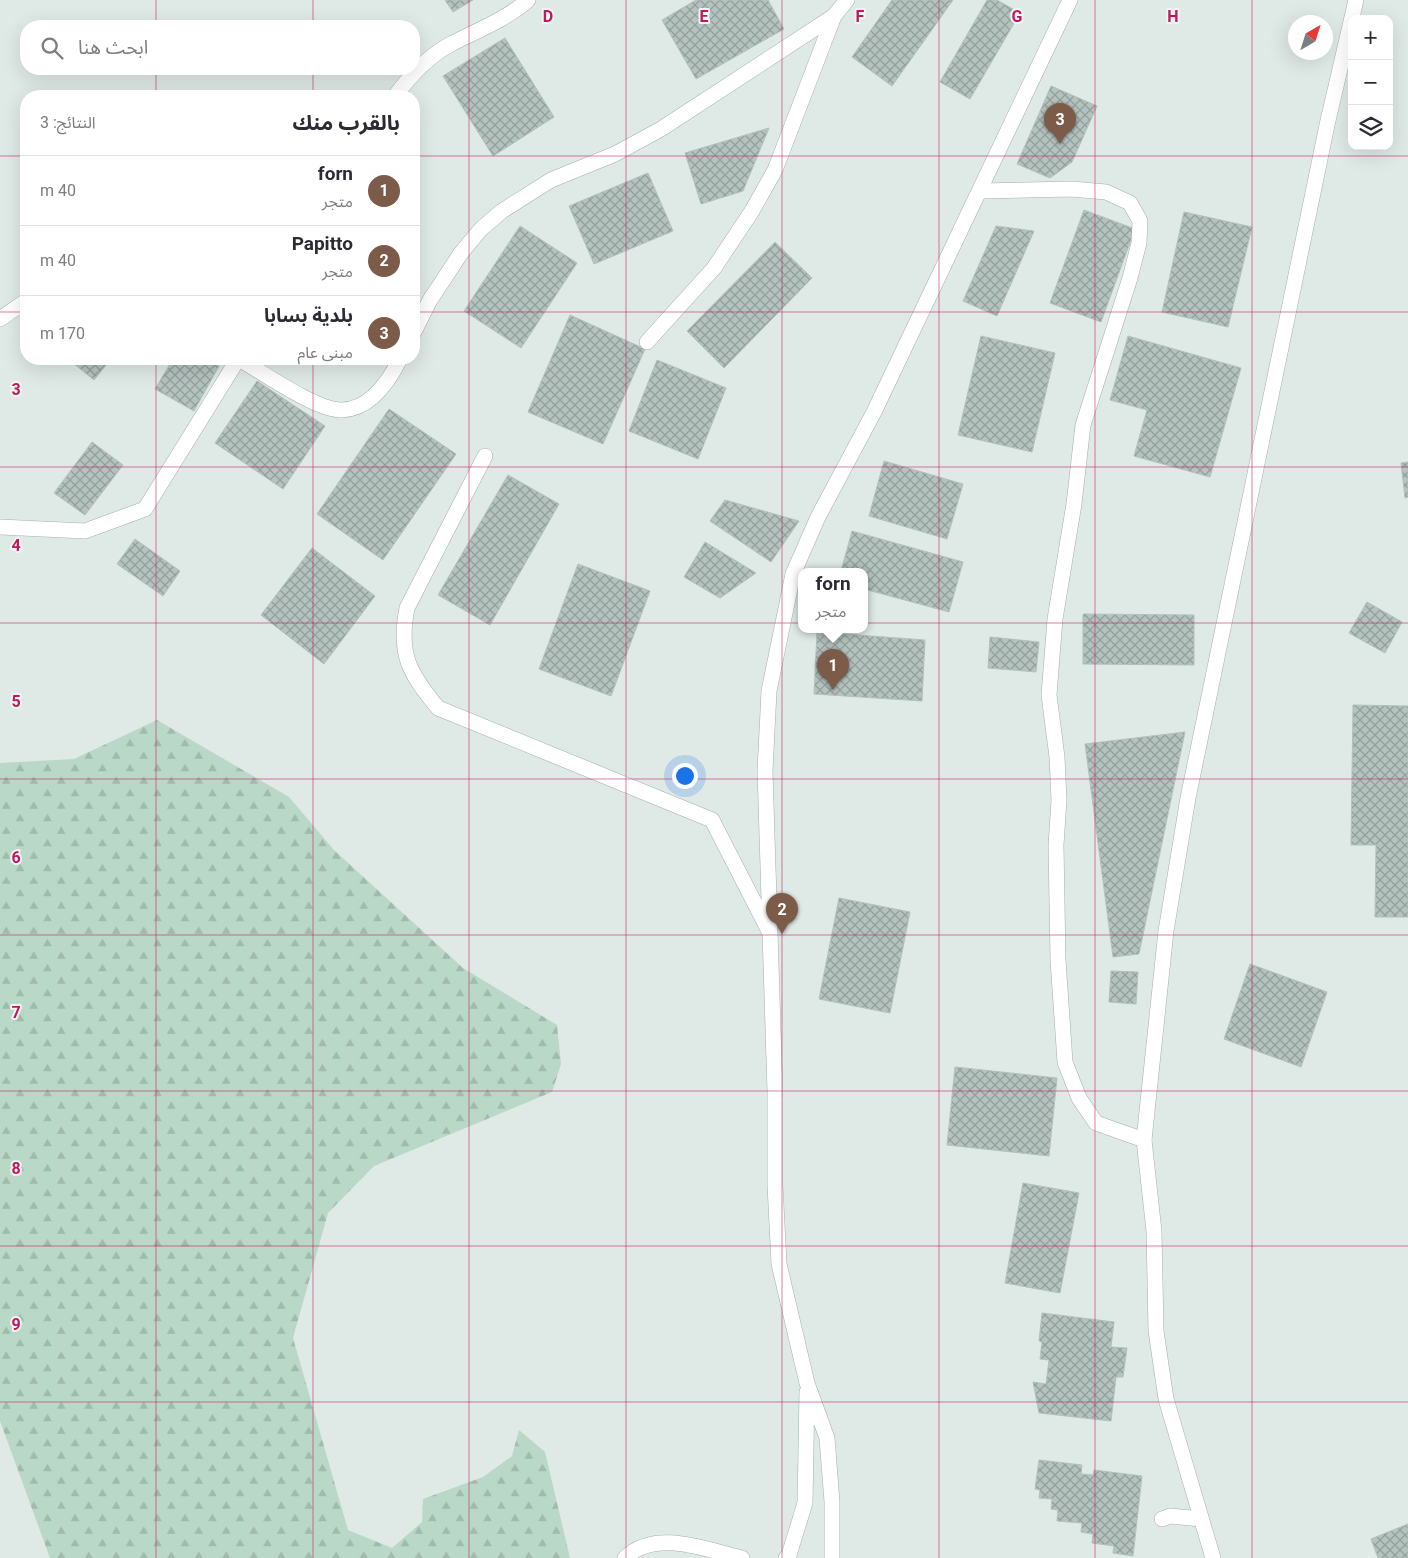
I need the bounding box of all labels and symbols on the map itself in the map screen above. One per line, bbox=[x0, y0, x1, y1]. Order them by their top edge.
text: D bbox=[543, 7, 553, 26]
text: E bbox=[700, 7, 709, 26]
text: F bbox=[856, 7, 865, 26]
text: G bbox=[1012, 7, 1023, 26]
text: H bbox=[1167, 7, 1179, 26]
north arrow bbox=[1288, 15, 1333, 60]
pin: 3 bbox=[1044, 103, 1076, 144]
text: 3 bbox=[11, 380, 21, 399]
text: 4 bbox=[11, 536, 21, 555]
pin: 1 bbox=[817, 649, 849, 690]
text: 5 bbox=[11, 692, 21, 711]
your location bbox=[672, 763, 698, 789]
text: 6 bbox=[11, 848, 21, 867]
pin: 2 bbox=[766, 893, 798, 934]
text: 7 bbox=[11, 1003, 21, 1022]
text: 8 bbox=[11, 1159, 21, 1178]
text: 9 bbox=[11, 1315, 21, 1334]

